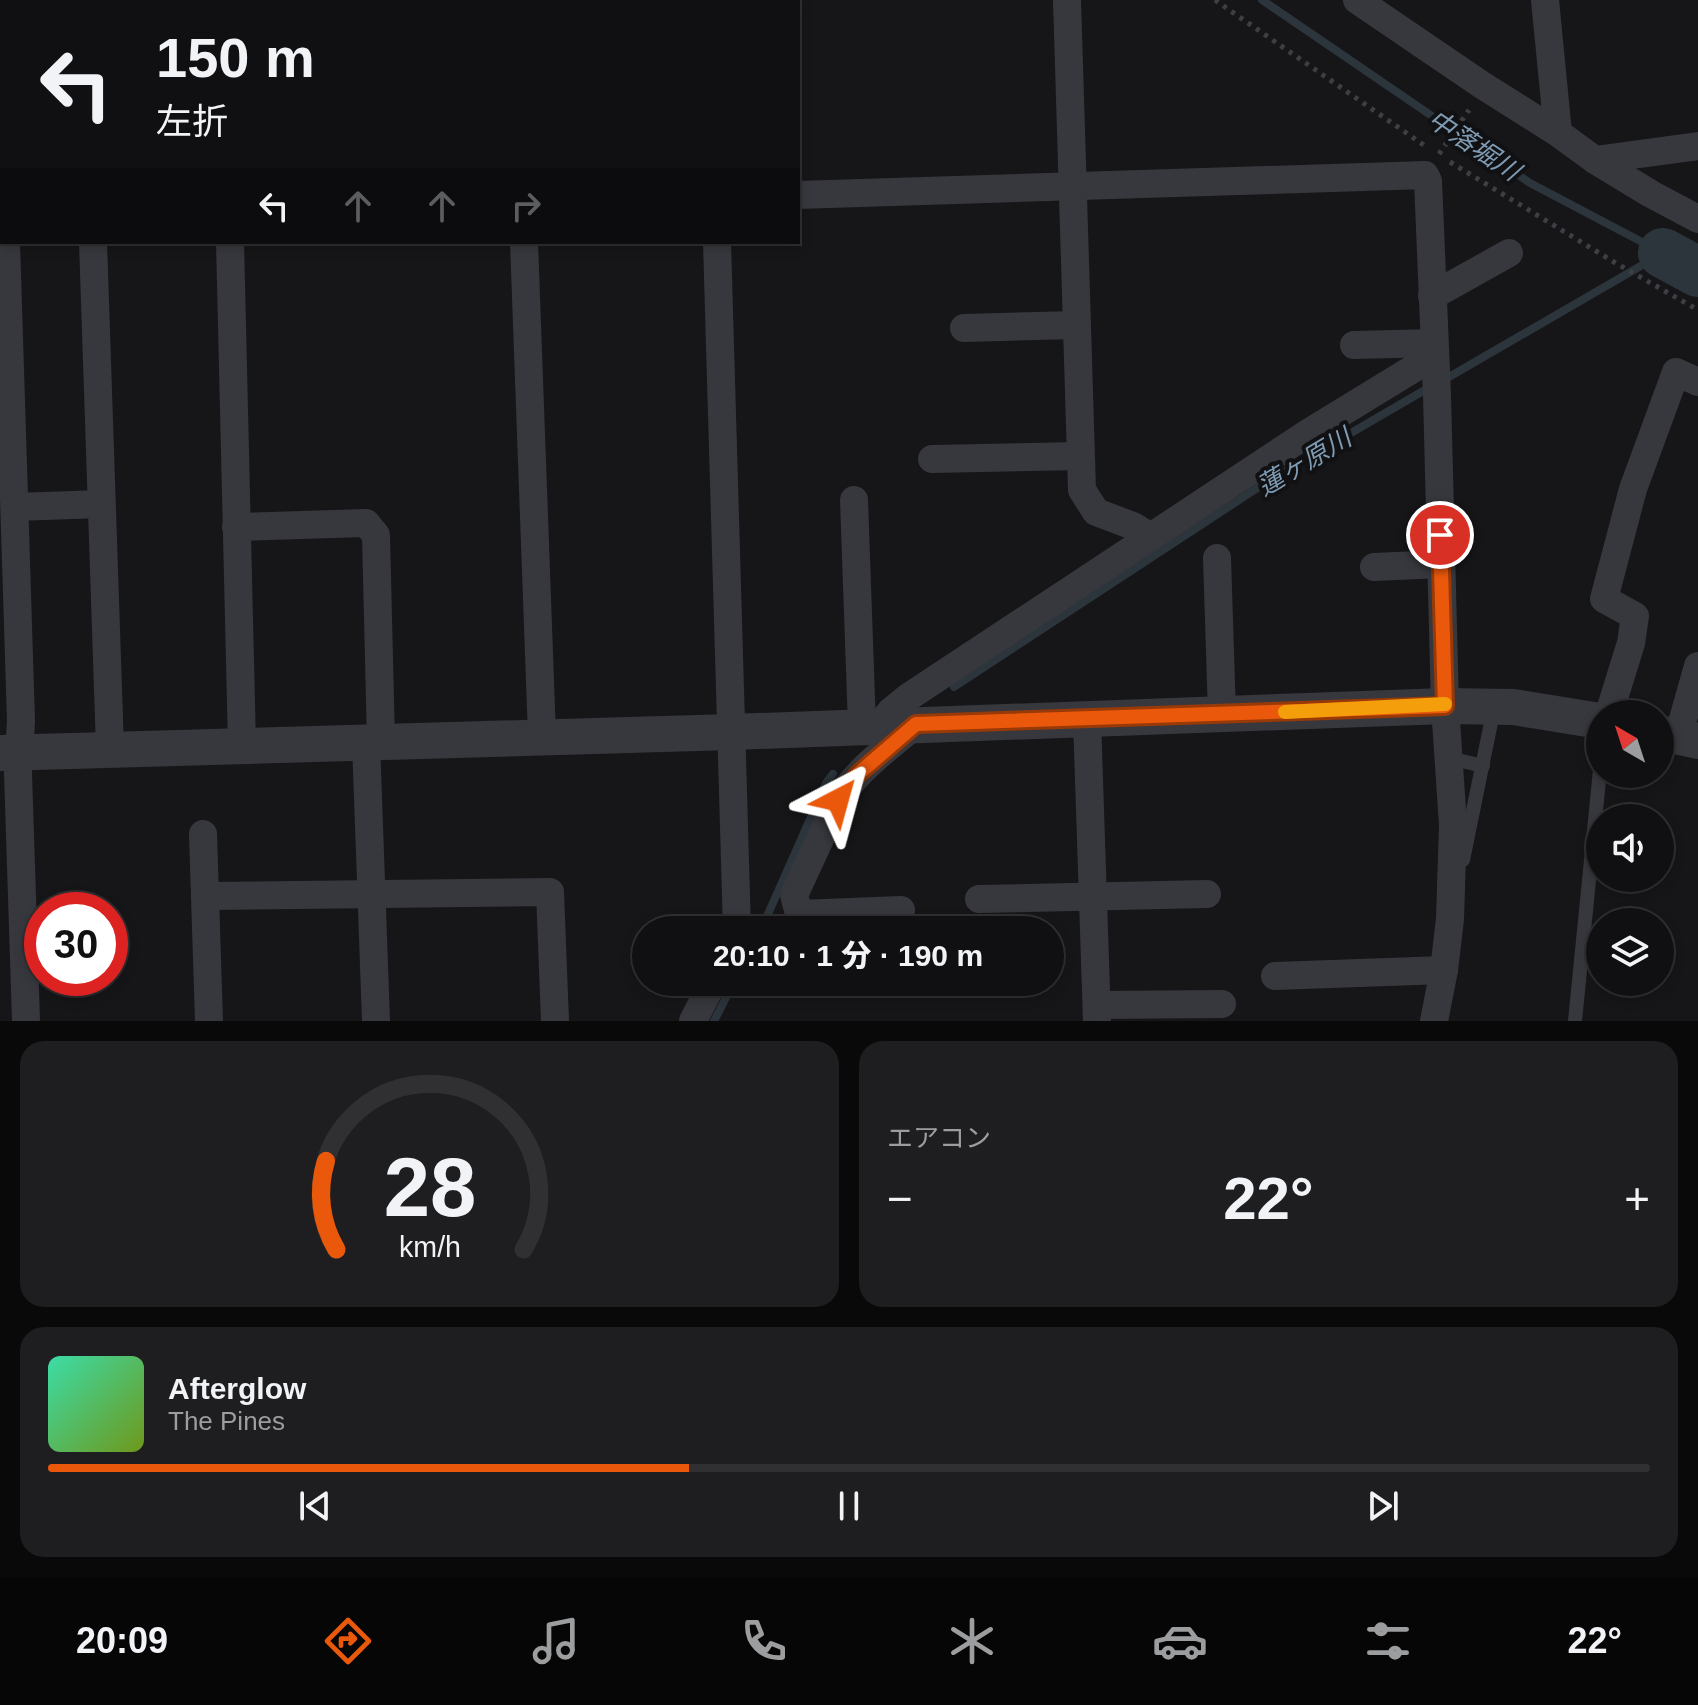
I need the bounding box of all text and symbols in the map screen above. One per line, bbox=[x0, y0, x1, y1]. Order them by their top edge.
text: 150 m bbox=[156, 26, 315, 89]
icon: left bbox=[24, 32, 128, 136]
text: 左折 bbox=[156, 101, 228, 142]
water label: 中落堀川 bbox=[1422, 103, 1528, 188]
icon: left bbox=[252, 184, 296, 228]
icon: ahead bbox=[336, 184, 380, 228]
icon: ahead bbox=[420, 184, 464, 228]
icon: right bbox=[504, 184, 548, 228]
water label: 蓮ヶ原川 bbox=[1252, 421, 1359, 502]
pin bbox=[1406, 501, 1474, 569]
icon: arrive bbox=[1418, 513, 1462, 557]
north arrow bbox=[1586, 700, 1674, 788]
map controls bbox=[1586, 700, 1674, 996]
position arrow bbox=[796, 758, 880, 842]
button: sound bbox=[1586, 804, 1674, 892]
speed limit sign: 30 bbox=[24, 892, 128, 996]
button: layers bbox=[1586, 908, 1674, 996]
text: 20:10 · 1 分 · 190 m bbox=[713, 939, 983, 972]
text: エアコン bbox=[887, 1123, 991, 1153]
text: 28 bbox=[383, 1141, 476, 1234]
text: 22° bbox=[1223, 1165, 1314, 1232]
text: − bbox=[887, 1174, 913, 1223]
text: + bbox=[1624, 1174, 1650, 1223]
text: km/h bbox=[399, 1231, 460, 1263]
text: Afterglow bbox=[168, 1372, 306, 1405]
text: The Pines bbox=[168, 1406, 285, 1436]
icon: previous bbox=[293, 1484, 337, 1528]
icon: pause bbox=[827, 1484, 871, 1528]
icon: next bbox=[1361, 1484, 1405, 1528]
icon: directions bbox=[320, 1613, 376, 1669]
icon: music bbox=[528, 1613, 584, 1669]
icon: phone bbox=[736, 1613, 792, 1669]
icon: climate bbox=[944, 1613, 1000, 1669]
icon: car bbox=[1152, 1613, 1208, 1669]
icon: filters bbox=[1360, 1613, 1416, 1669]
text: 20:09 bbox=[76, 1620, 168, 1661]
text: 22° bbox=[1567, 1620, 1622, 1661]

